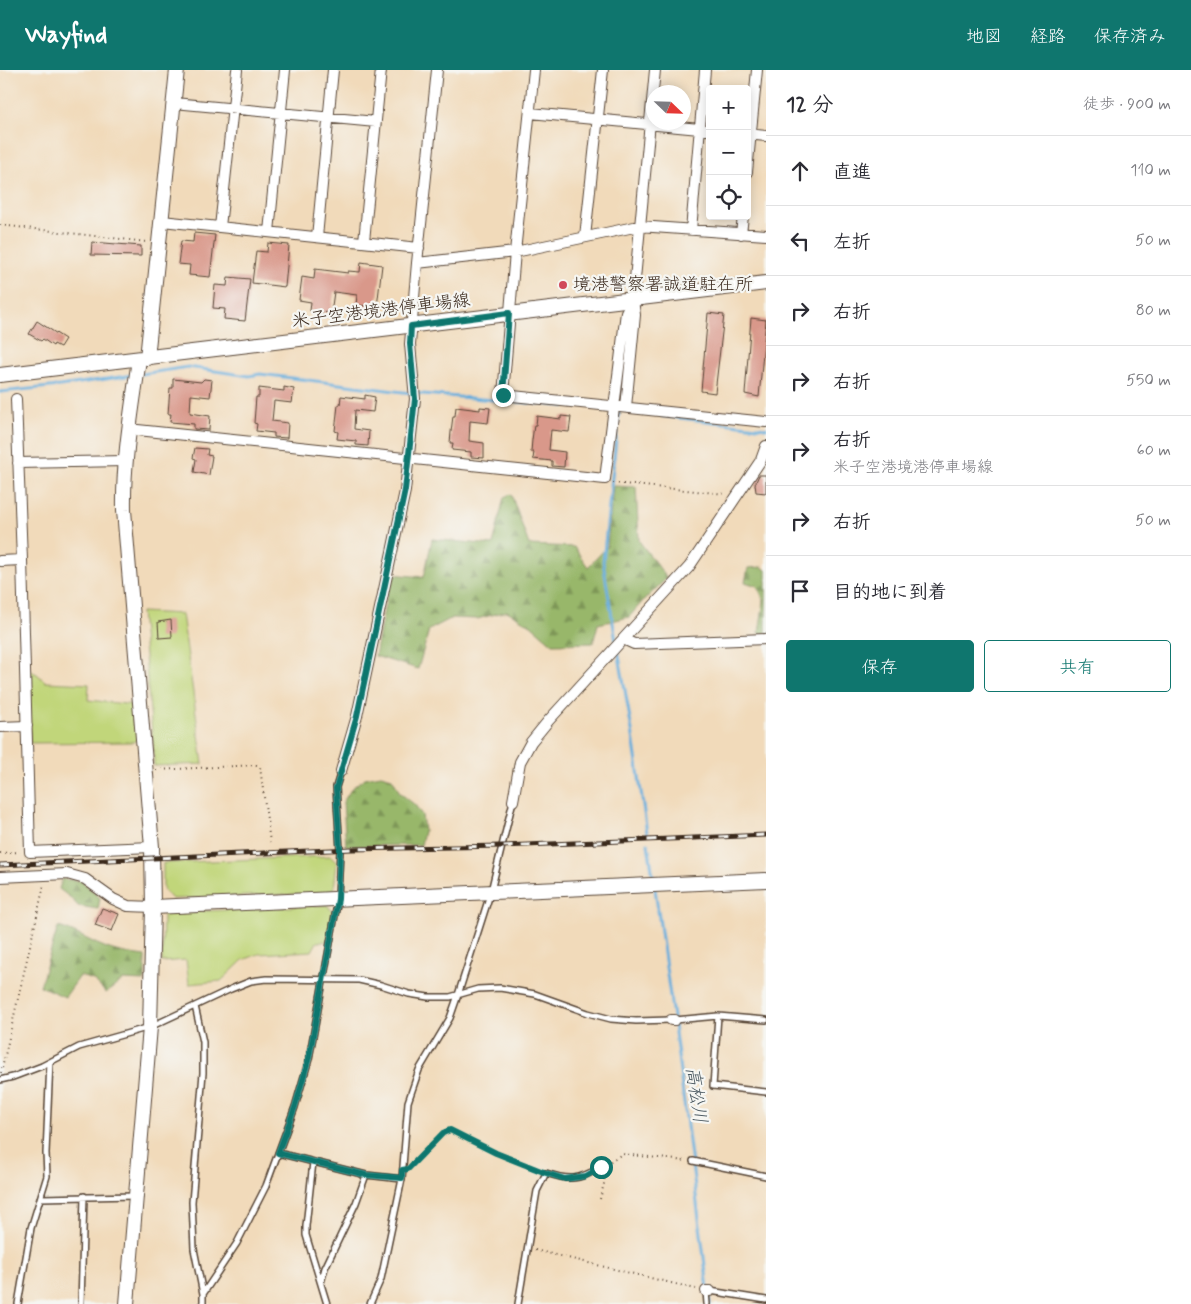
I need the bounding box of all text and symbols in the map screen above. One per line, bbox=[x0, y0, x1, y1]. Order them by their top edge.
text: Wayfind bbox=[25, 20, 107, 51]
text: 地図 bbox=[966, 25, 1002, 49]
text: 経路 bbox=[1030, 25, 1066, 49]
text: 保存済み bbox=[1094, 25, 1166, 49]
north arrow bbox=[646, 85, 691, 130]
map controls bbox=[706, 85, 751, 220]
button: + bbox=[706, 85, 751, 130]
text: 12 分 bbox=[786, 91, 833, 119]
text: 徒歩 · 900 m bbox=[1083, 94, 1171, 115]
button: − bbox=[706, 130, 751, 175]
icon: ahead bbox=[786, 157, 814, 185]
text: 直進 bbox=[833, 160, 871, 185]
text: 110 m bbox=[1130, 160, 1171, 181]
button: locate bbox=[706, 175, 751, 220]
icon: left bbox=[786, 227, 814, 255]
text: 左折 bbox=[833, 230, 871, 255]
text: 50 m bbox=[1135, 230, 1171, 251]
place label: 境港警察署誠道駐在所 bbox=[573, 273, 753, 297]
marker: 境港警察署誠道駐在所 bbox=[557, 279, 569, 291]
street label: 米子空港境港停車場線 bbox=[290, 288, 472, 334]
icon: right bbox=[786, 297, 814, 325]
text: 右折 bbox=[833, 300, 871, 325]
text: 80 m bbox=[1136, 300, 1171, 321]
icon: right bbox=[786, 367, 814, 395]
text: 右折 bbox=[833, 370, 871, 395]
text: 550 m bbox=[1126, 370, 1171, 391]
route end bbox=[492, 384, 515, 407]
text: 右折 bbox=[833, 428, 871, 453]
icon: right bbox=[786, 437, 814, 465]
text: 60 m bbox=[1137, 440, 1171, 461]
text: 米子空港境港停車場線 bbox=[833, 457, 993, 478]
icon: right bbox=[786, 507, 814, 535]
text: 右折 bbox=[833, 510, 871, 535]
text: 50 m bbox=[1135, 510, 1171, 531]
icon: arrive bbox=[786, 577, 814, 605]
text: 目的地に到着 bbox=[833, 580, 947, 605]
button: 保存 bbox=[786, 640, 974, 692]
button: 共有 bbox=[984, 640, 1171, 692]
water label: 高松川 bbox=[680, 1065, 712, 1125]
route start bbox=[590, 1156, 613, 1179]

